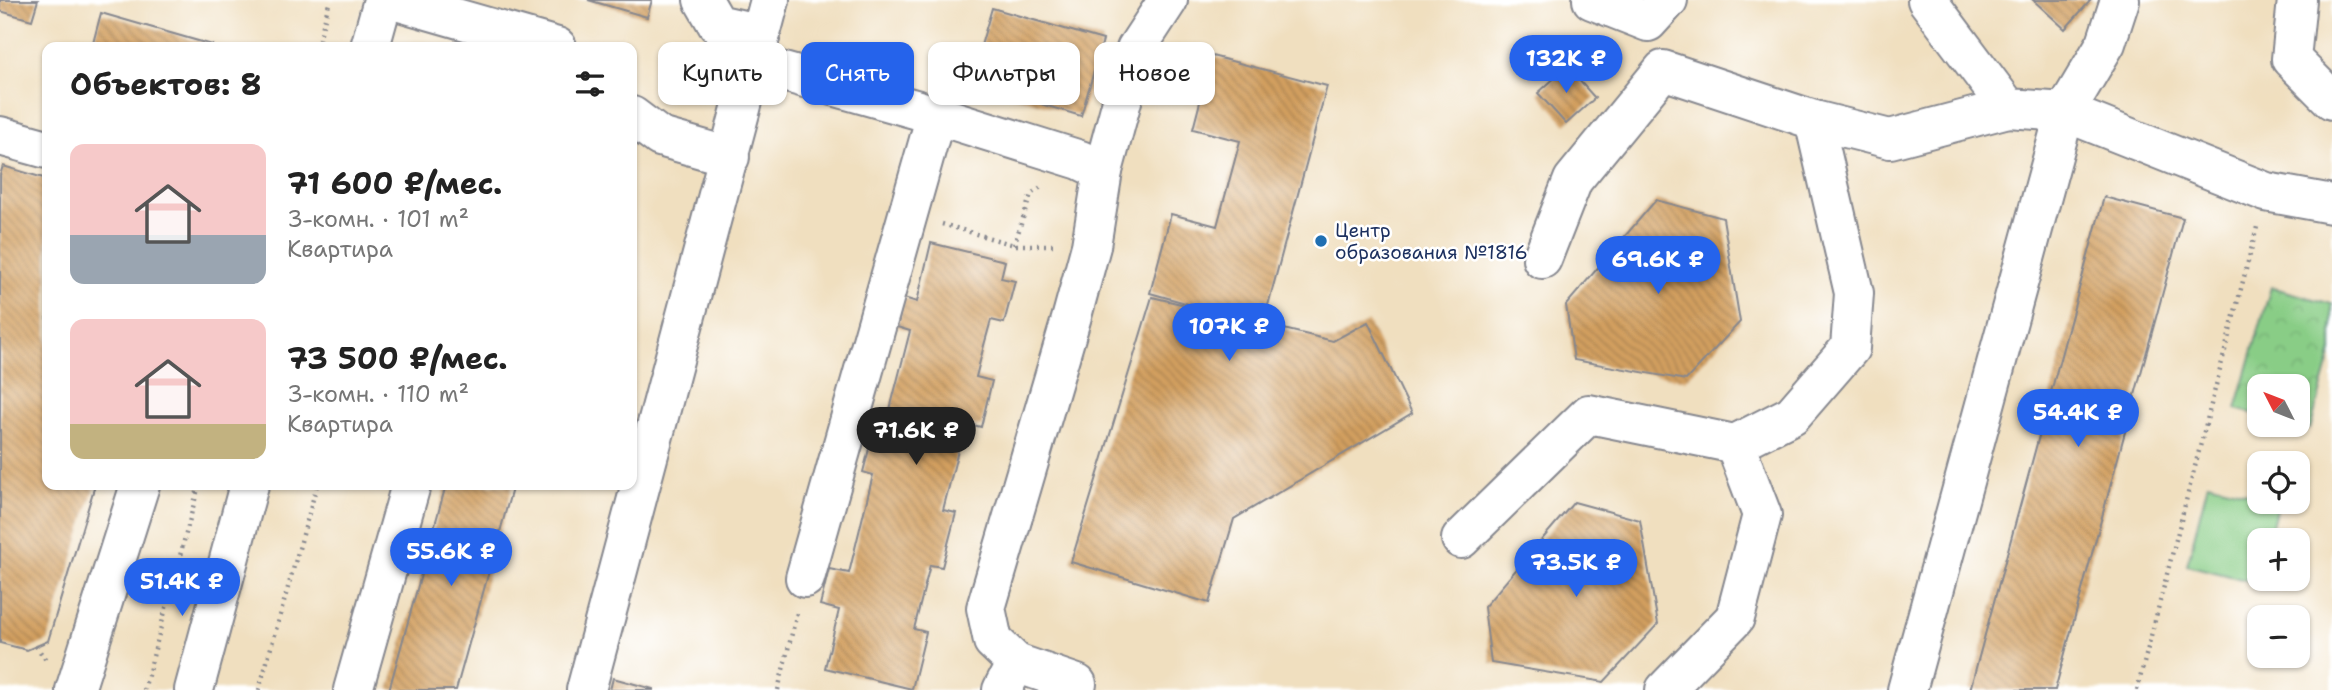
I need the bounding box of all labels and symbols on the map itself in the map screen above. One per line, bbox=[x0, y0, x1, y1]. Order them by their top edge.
pin: 132K ₽ bbox=[1509, 36, 1623, 95]
place label: Центр образования №1816 bbox=[1335, 218, 1528, 265]
marker: Центр образования №1816 bbox=[1313, 233, 1329, 249]
pin: 69.6K ₽ bbox=[1593, 236, 1723, 296]
pin: 107K ₽ bbox=[1172, 304, 1286, 363]
north arrow bbox=[2247, 374, 2310, 438]
pin: 54.4K ₽ bbox=[2013, 390, 2143, 449]
pin: 71.6K ₽ bbox=[851, 407, 981, 467]
pin: 55.6K ₽ bbox=[386, 528, 516, 588]
pin: 73.5K ₽ bbox=[1511, 540, 1641, 599]
pin: 51.4K ₽ bbox=[117, 558, 247, 618]

